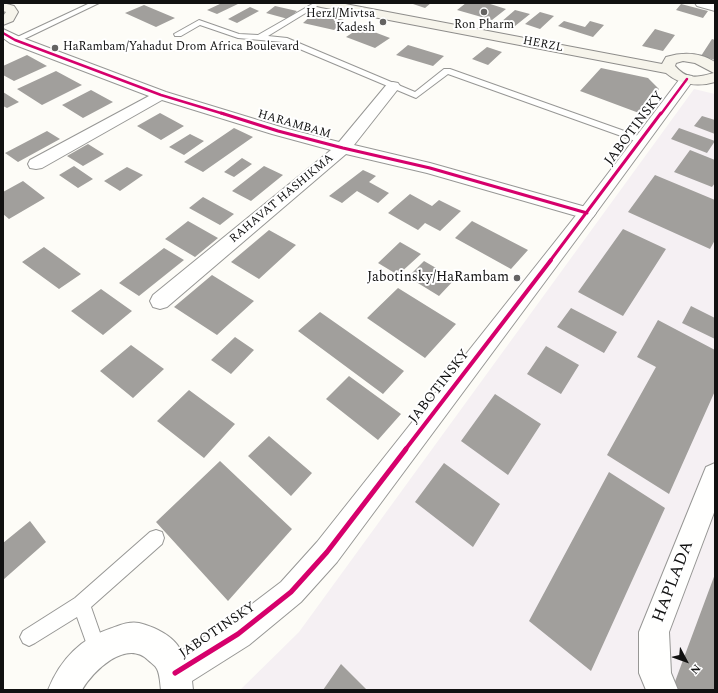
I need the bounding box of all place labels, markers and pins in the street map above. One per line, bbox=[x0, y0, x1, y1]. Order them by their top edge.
marker: Ron Pharm bbox=[479, 7, 489, 17]
place label: Herzl/Mivtsa Kadesh bbox=[306, 8, 375, 36]
marker: Herzl/Mivtsa Kadesh bbox=[378, 17, 388, 27]
place label: Ron Pharm bbox=[454, 19, 514, 33]
place label: HaRambam/Yahadut Drom Africa Boulevard bbox=[63, 41, 299, 55]
marker: HaRambam/Yahadut Drom Africa Boulevard bbox=[50, 43, 60, 53]
place label: Jabotinsky/HaRambam bbox=[367, 270, 509, 286]
marker: Jabotinsky/HaRambam bbox=[512, 273, 522, 283]

